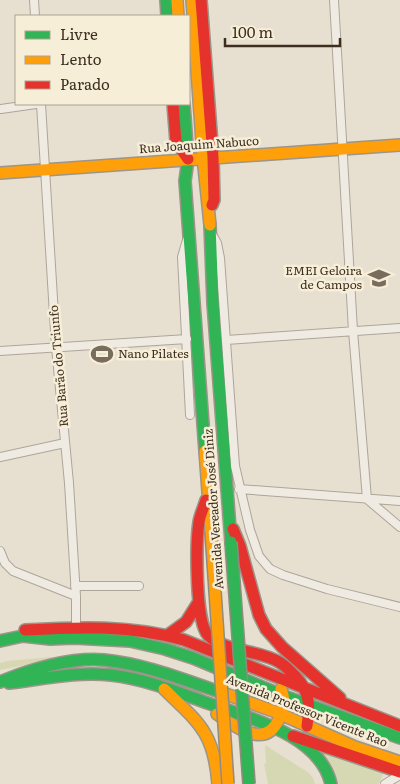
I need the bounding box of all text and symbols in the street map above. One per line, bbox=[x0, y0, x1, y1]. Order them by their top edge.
legend bbox=[15, 15, 190, 105]
scale bar bbox=[225, 15, 340, 47]
text: 100 m bbox=[232, 20, 273, 43]
text: Livre bbox=[60, 22, 98, 45]
text: Lento bbox=[60, 47, 102, 70]
text: Parado bbox=[60, 72, 110, 95]
street label: Rua Joaquim Nabuco bbox=[138, 131, 260, 157]
place label: EMEI Geloira de Campos bbox=[285, 261, 363, 293]
school or university icon: EMEI Geloira de Campos bbox=[366, 265, 392, 291]
street label: Rua Barão do Triunfo bbox=[44, 304, 72, 428]
sports icon: Nano Pilates bbox=[89, 341, 115, 367]
place label: Nano Pilates bbox=[118, 344, 189, 362]
street label: Avenida Vereador José Diniz bbox=[198, 428, 228, 590]
street label: Avenida Professor Vicente Rao bbox=[224, 669, 391, 751]

